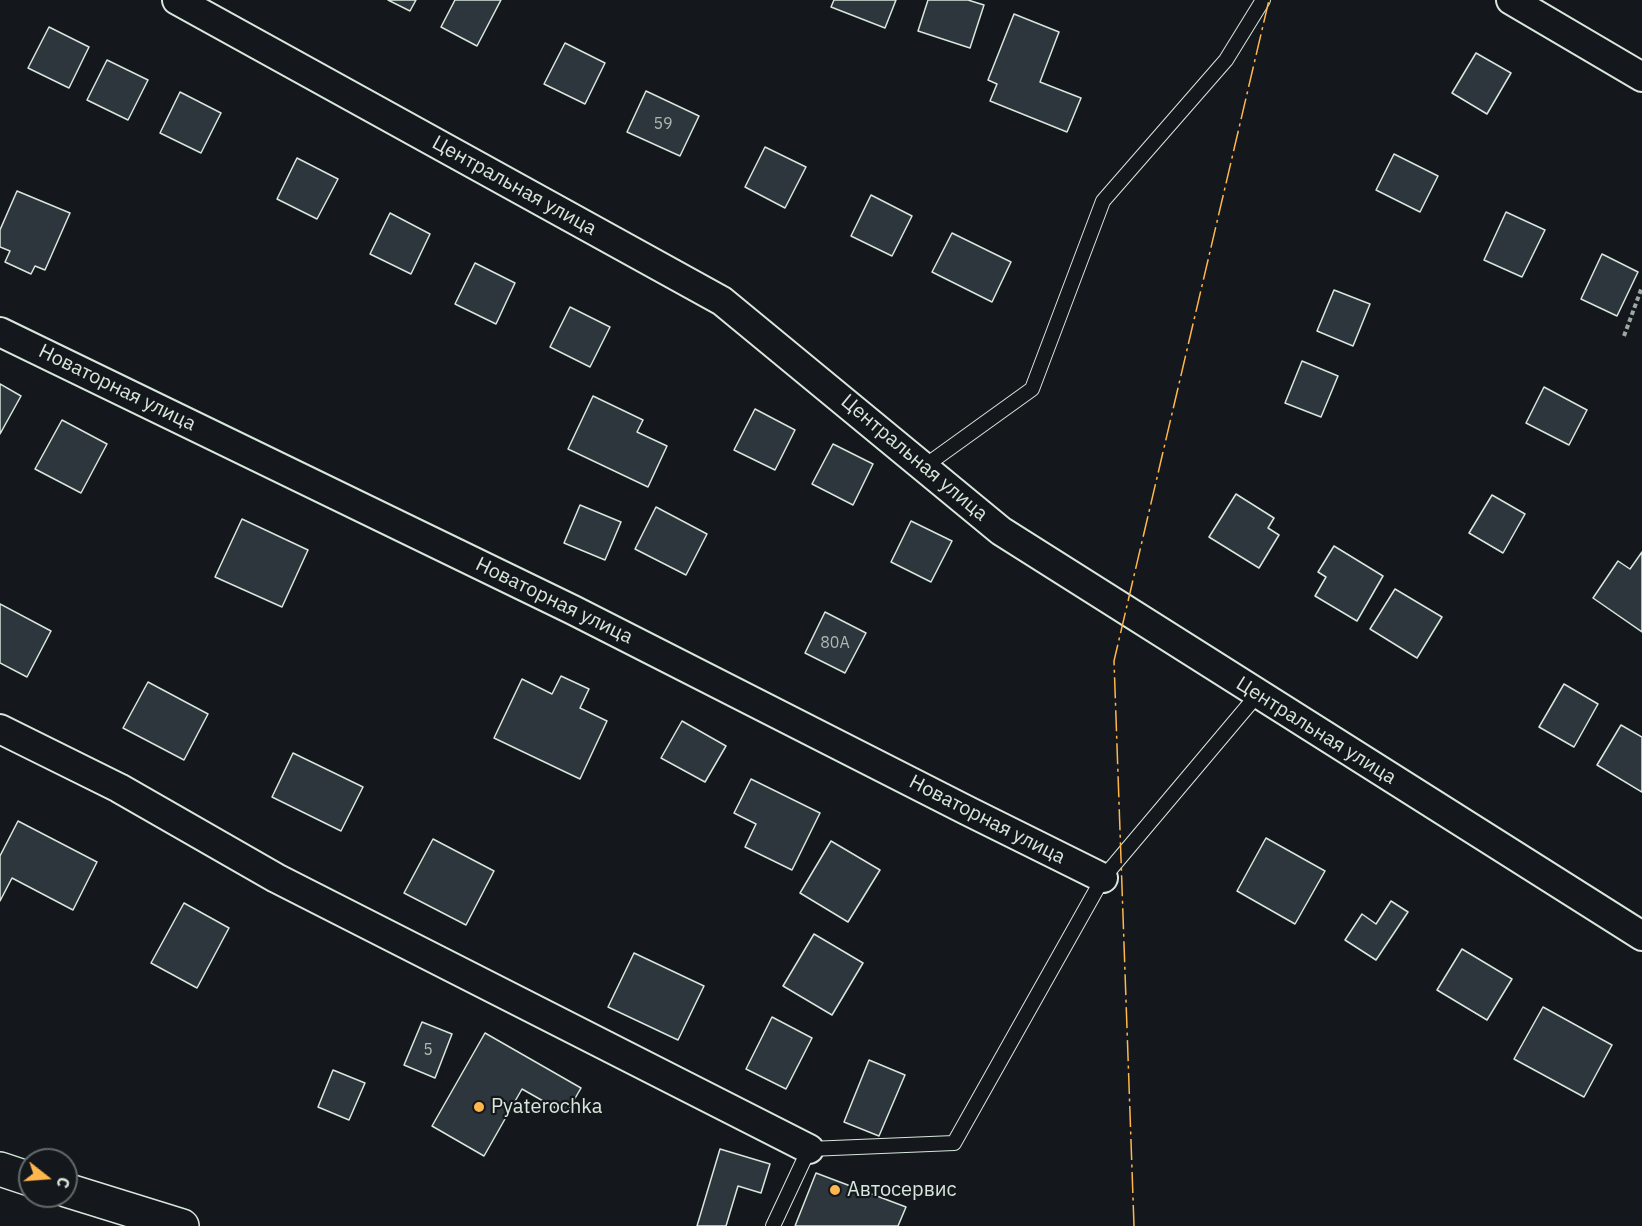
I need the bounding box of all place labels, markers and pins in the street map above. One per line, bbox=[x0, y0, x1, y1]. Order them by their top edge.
place label: Pyaterochka bbox=[491, 1095, 602, 1119]
marker: Pyaterochka bbox=[472, 1100, 486, 1114]
place label: Автосервис bbox=[847, 1178, 957, 1202]
marker: Автосервис bbox=[828, 1183, 842, 1197]

